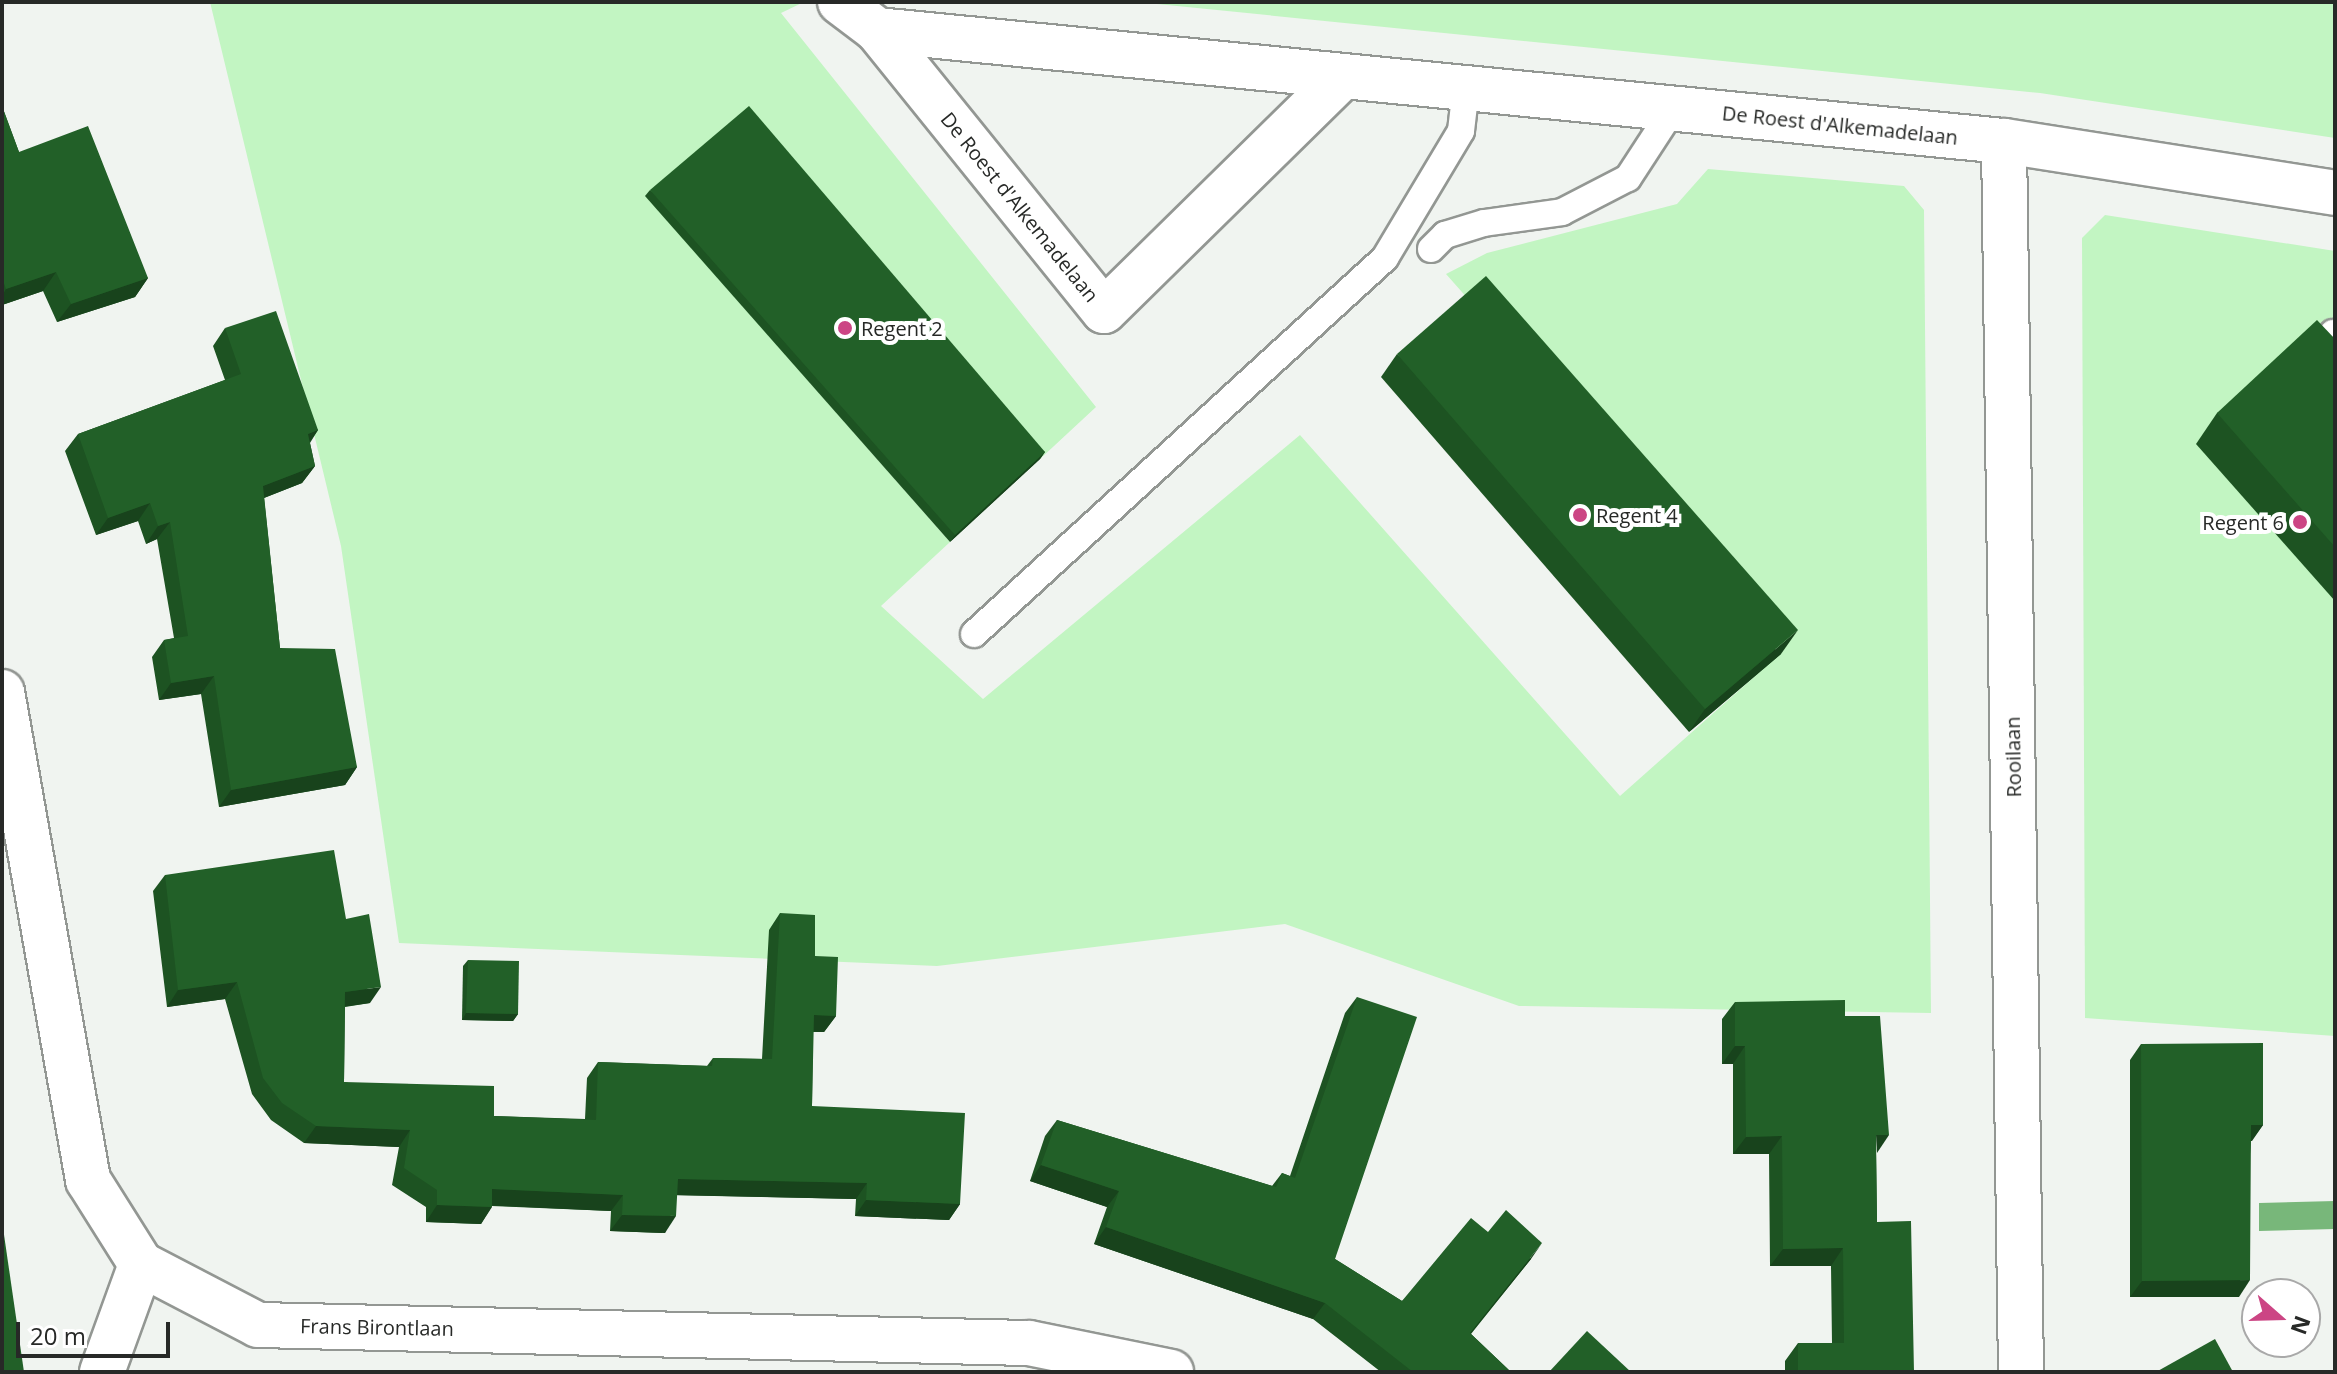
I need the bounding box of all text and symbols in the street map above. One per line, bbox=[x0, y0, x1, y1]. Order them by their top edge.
street label: De Roest d'Alkemadelaan bbox=[1721, 101, 1959, 149]
street label: De Roest d'Alkemadelaan bbox=[936, 107, 1104, 307]
place label: Regent 2 bbox=[861, 316, 943, 340]
marker: Regent 2 bbox=[836, 319, 854, 337]
place label: Regent 4 bbox=[1596, 503, 1678, 527]
marker: Regent 4 bbox=[1571, 506, 1589, 524]
place label: Regent 6 bbox=[2202, 510, 2284, 534]
marker: Regent 6 bbox=[2291, 513, 2309, 531]
street label: Rooilaan bbox=[2000, 716, 2026, 798]
north arrow bbox=[2241, 1278, 2321, 1358]
scale bar bbox=[20, 1306, 174, 1356]
text: N bbox=[2285, 1312, 2319, 1339]
street label: Frans Birontlaan bbox=[300, 1314, 454, 1340]
text: 20 m bbox=[30, 1319, 86, 1352]

